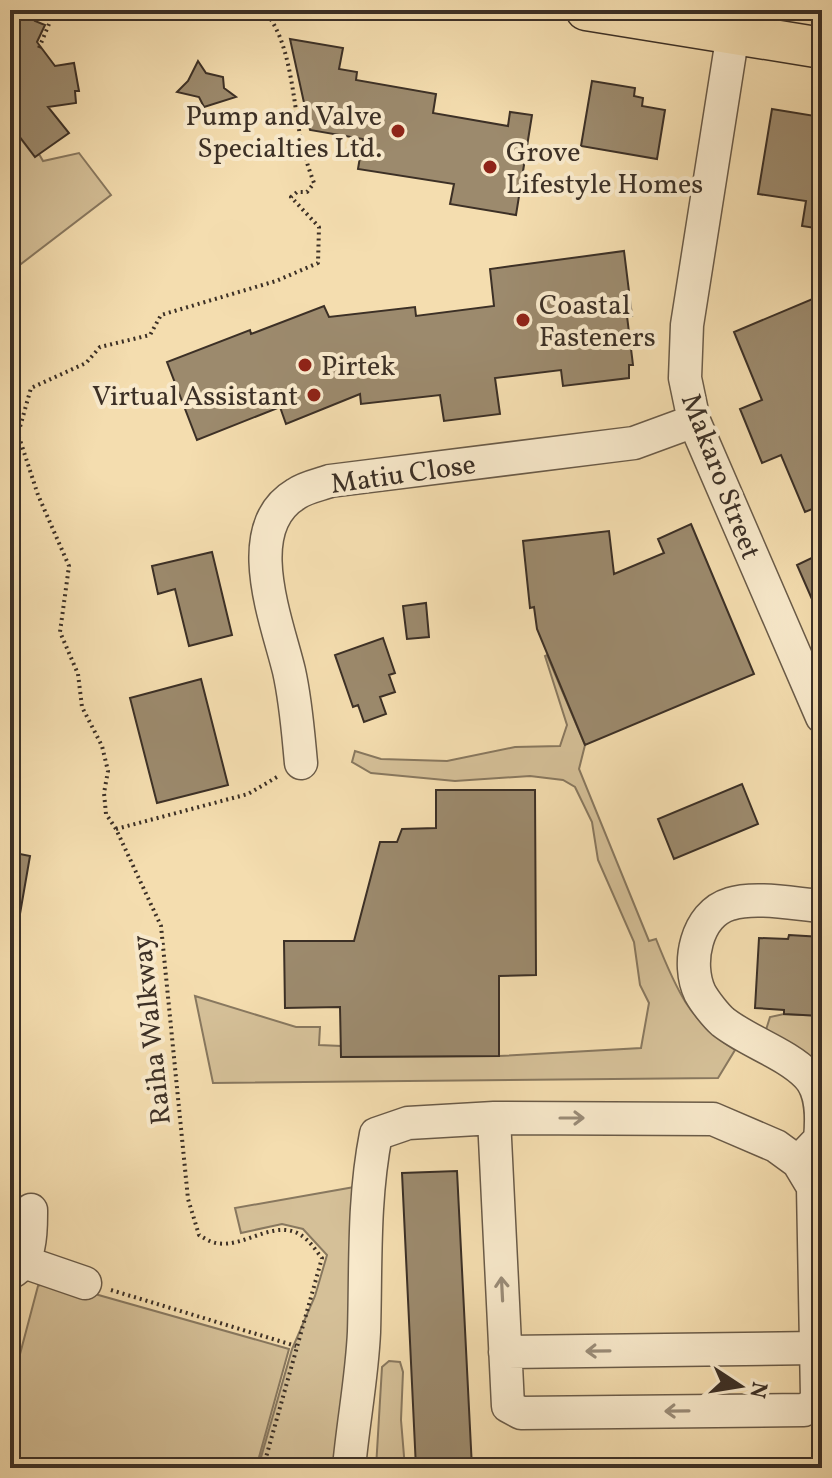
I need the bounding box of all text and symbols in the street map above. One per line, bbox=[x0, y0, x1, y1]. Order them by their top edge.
place label: Pump and Valve Specialties Ltd. bbox=[186, 98, 382, 169]
marker: Pump and Valve Specialties Ltd. bbox=[389, 122, 407, 140]
place label: Grove Lifestyle Homes bbox=[506, 134, 703, 205]
marker: Grove Lifestyle Homes bbox=[481, 158, 499, 176]
place label: Coastal Fasteners bbox=[539, 287, 656, 358]
marker: Coastal Fasteners bbox=[514, 311, 532, 329]
place label: Pirtek bbox=[321, 348, 396, 387]
marker: Pirtek bbox=[296, 356, 314, 374]
place label: Virtual Assistant bbox=[92, 378, 298, 417]
marker: Virtual Assistant bbox=[305, 386, 323, 404]
street label: Makaro Street bbox=[670, 388, 769, 565]
street label: Matiu Close bbox=[328, 446, 478, 505]
street label: Raiha Walkway bbox=[123, 933, 182, 1127]
one-way arrow bbox=[558, 1110, 585, 1126]
one-way arrow bbox=[495, 1276, 510, 1303]
one-way arrow bbox=[585, 1343, 612, 1359]
north arrow bbox=[700, 1346, 780, 1426]
text: N bbox=[740, 1379, 774, 1401]
one-way arrow bbox=[664, 1403, 691, 1419]

